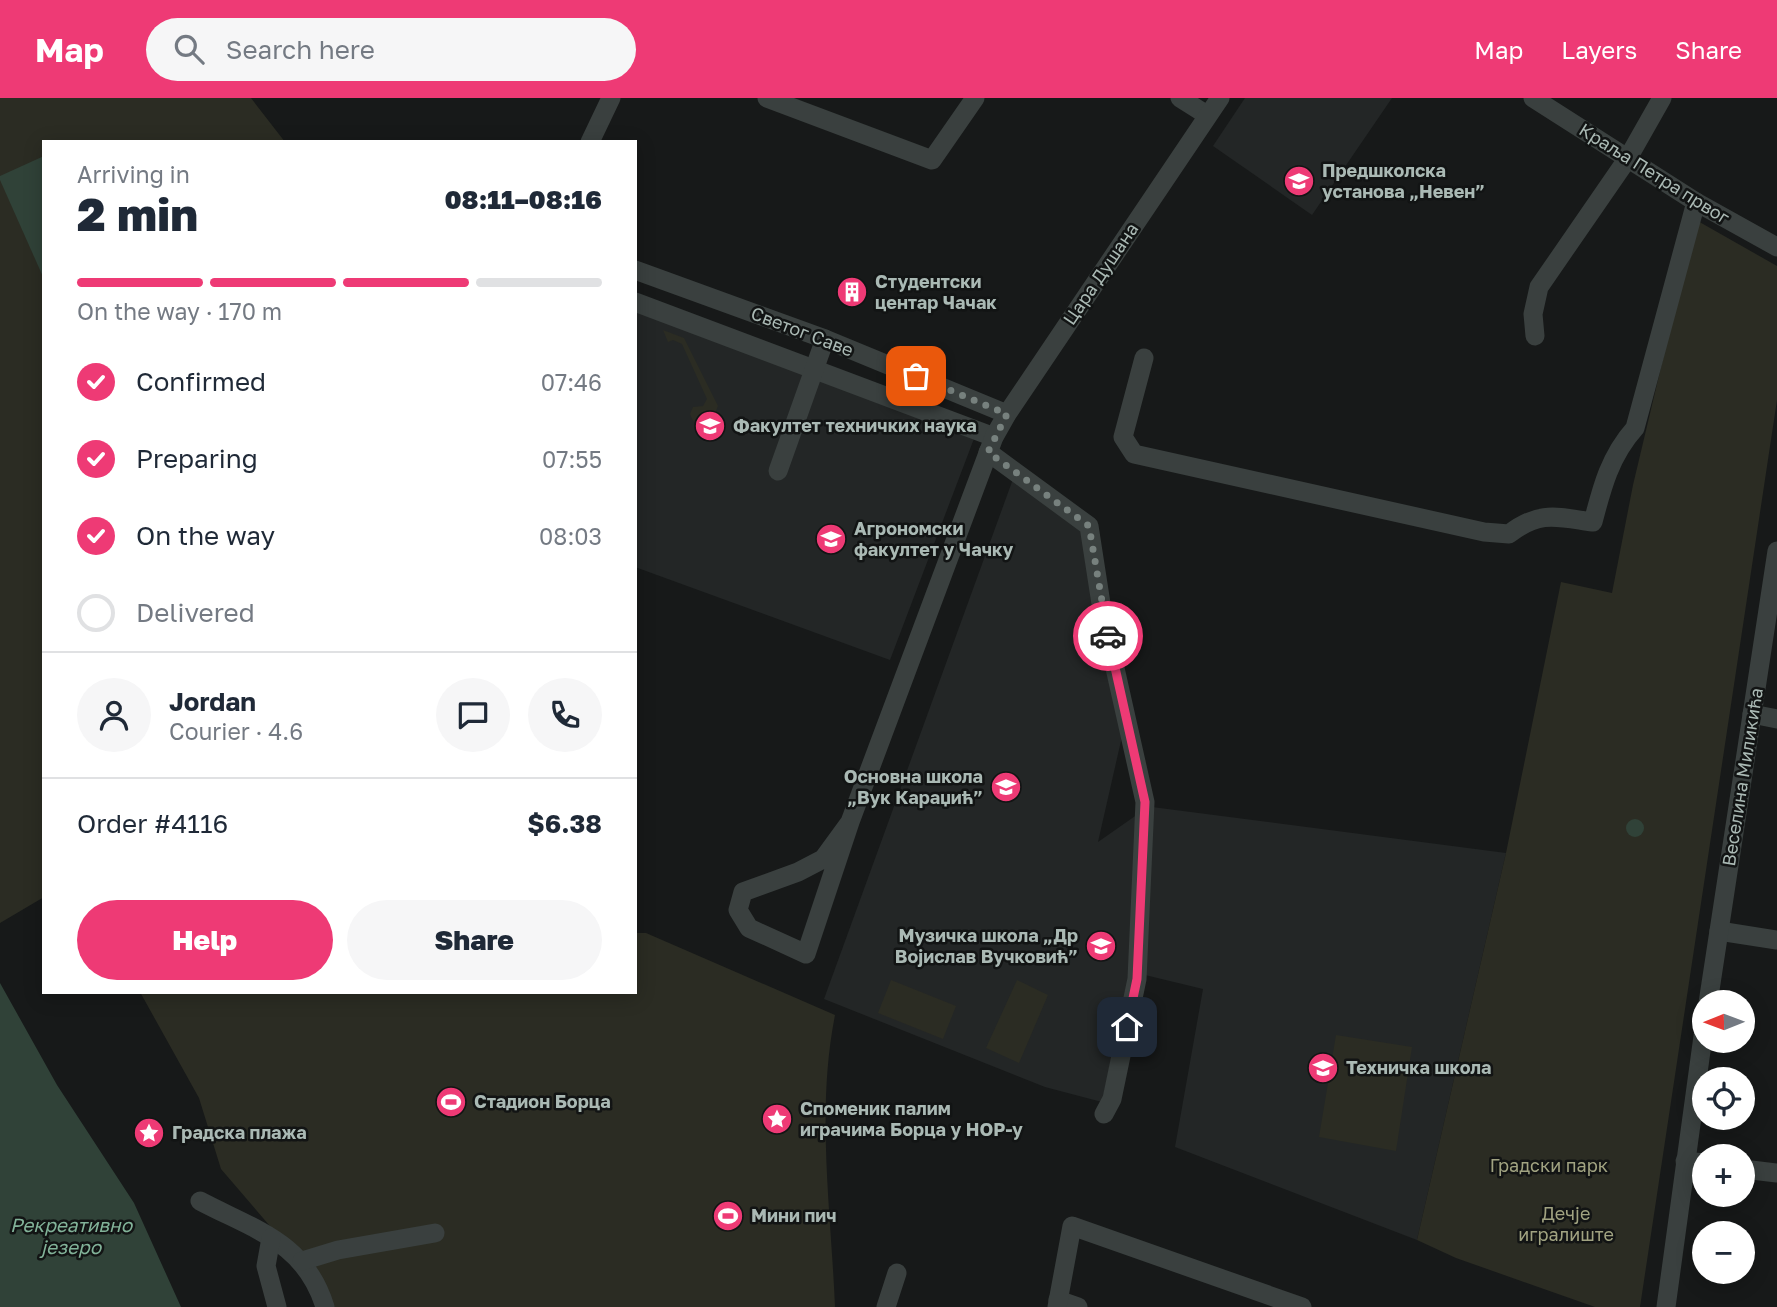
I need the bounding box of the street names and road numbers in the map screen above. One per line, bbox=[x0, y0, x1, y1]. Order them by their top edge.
street label: Краља Петра првог bbox=[1575, 118, 1734, 228]
street label: Цара Душана bbox=[1058, 218, 1142, 329]
street label: Светог Саве bbox=[748, 301, 857, 361]
street label: Веселина Миликића bbox=[1717, 686, 1767, 868]

